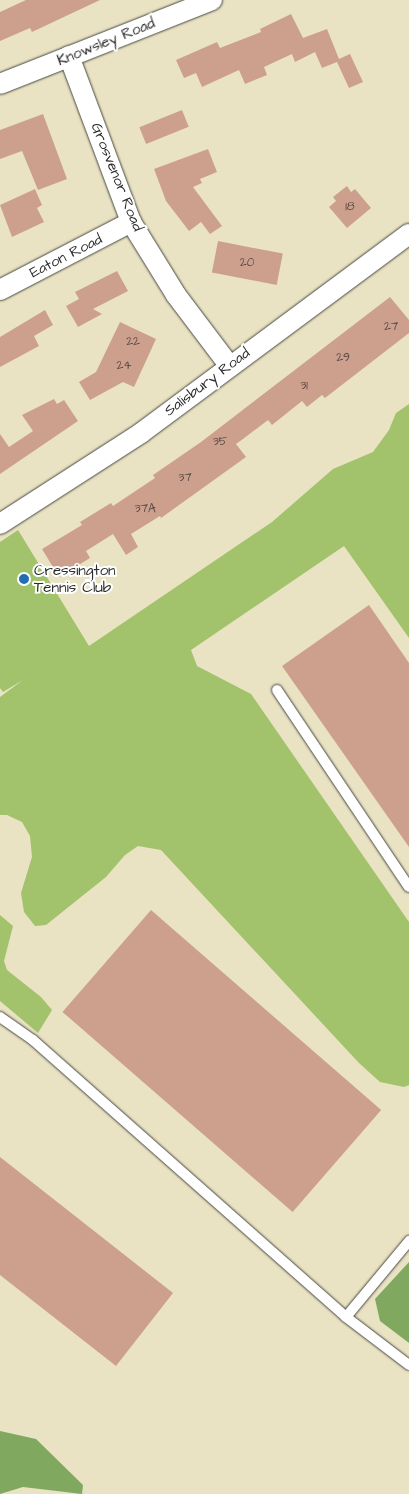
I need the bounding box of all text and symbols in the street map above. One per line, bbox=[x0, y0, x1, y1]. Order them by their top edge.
street label: Knowsley Road bbox=[54, 14, 158, 70]
street label: Grosvenor Road bbox=[87, 120, 147, 234]
house number: 18 bbox=[345, 200, 355, 214]
street label: Eaton Road bbox=[27, 230, 105, 282]
house number: 20 bbox=[240, 256, 254, 270]
house number: 27 bbox=[384, 320, 398, 334]
house number: 22 bbox=[126, 335, 140, 349]
street label: Salisbury Road bbox=[161, 344, 253, 420]
house number: 29 bbox=[336, 351, 350, 365]
house number: 24 bbox=[116, 359, 132, 373]
house number: 31 bbox=[300, 379, 308, 393]
house number: 35 bbox=[213, 435, 227, 449]
house number: 37 bbox=[178, 471, 192, 485]
house number: 37A bbox=[134, 502, 156, 516]
place label: Cressington Tennis Club bbox=[34, 561, 116, 596]
marker: Cressington Tennis Club bbox=[18, 573, 30, 585]

